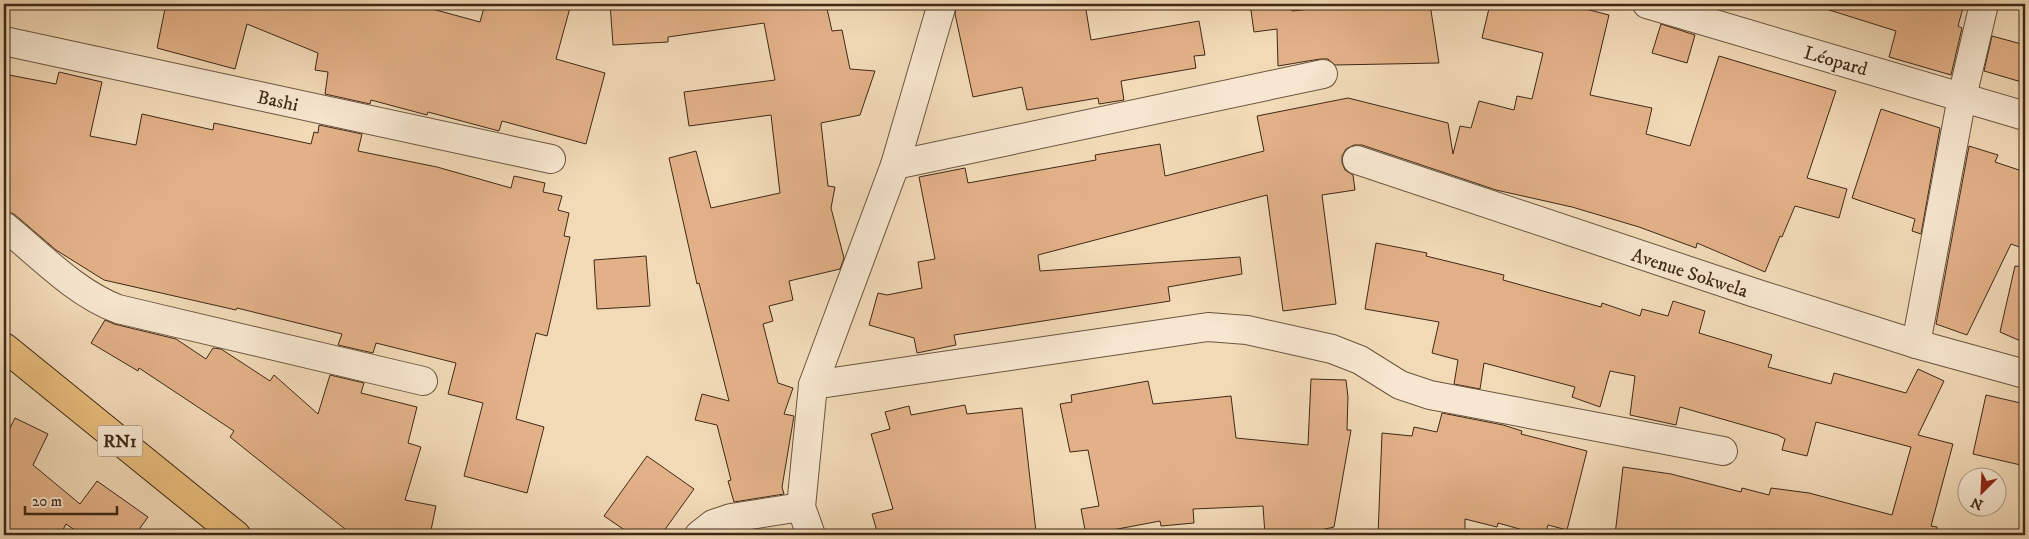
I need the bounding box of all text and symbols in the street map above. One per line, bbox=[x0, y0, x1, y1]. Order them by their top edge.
street label: Léopard bbox=[1801, 41, 1870, 82]
street label: Bashi bbox=[255, 86, 300, 117]
street label: Avenue Sokwela bbox=[1628, 244, 1751, 303]
road number: RN1 bbox=[98, 426, 142, 456]
north arrow bbox=[1956, 466, 2006, 516]
scale bar bbox=[25, 484, 118, 516]
text: 20 m bbox=[32, 492, 62, 511]
text: N bbox=[1968, 492, 1986, 514]

